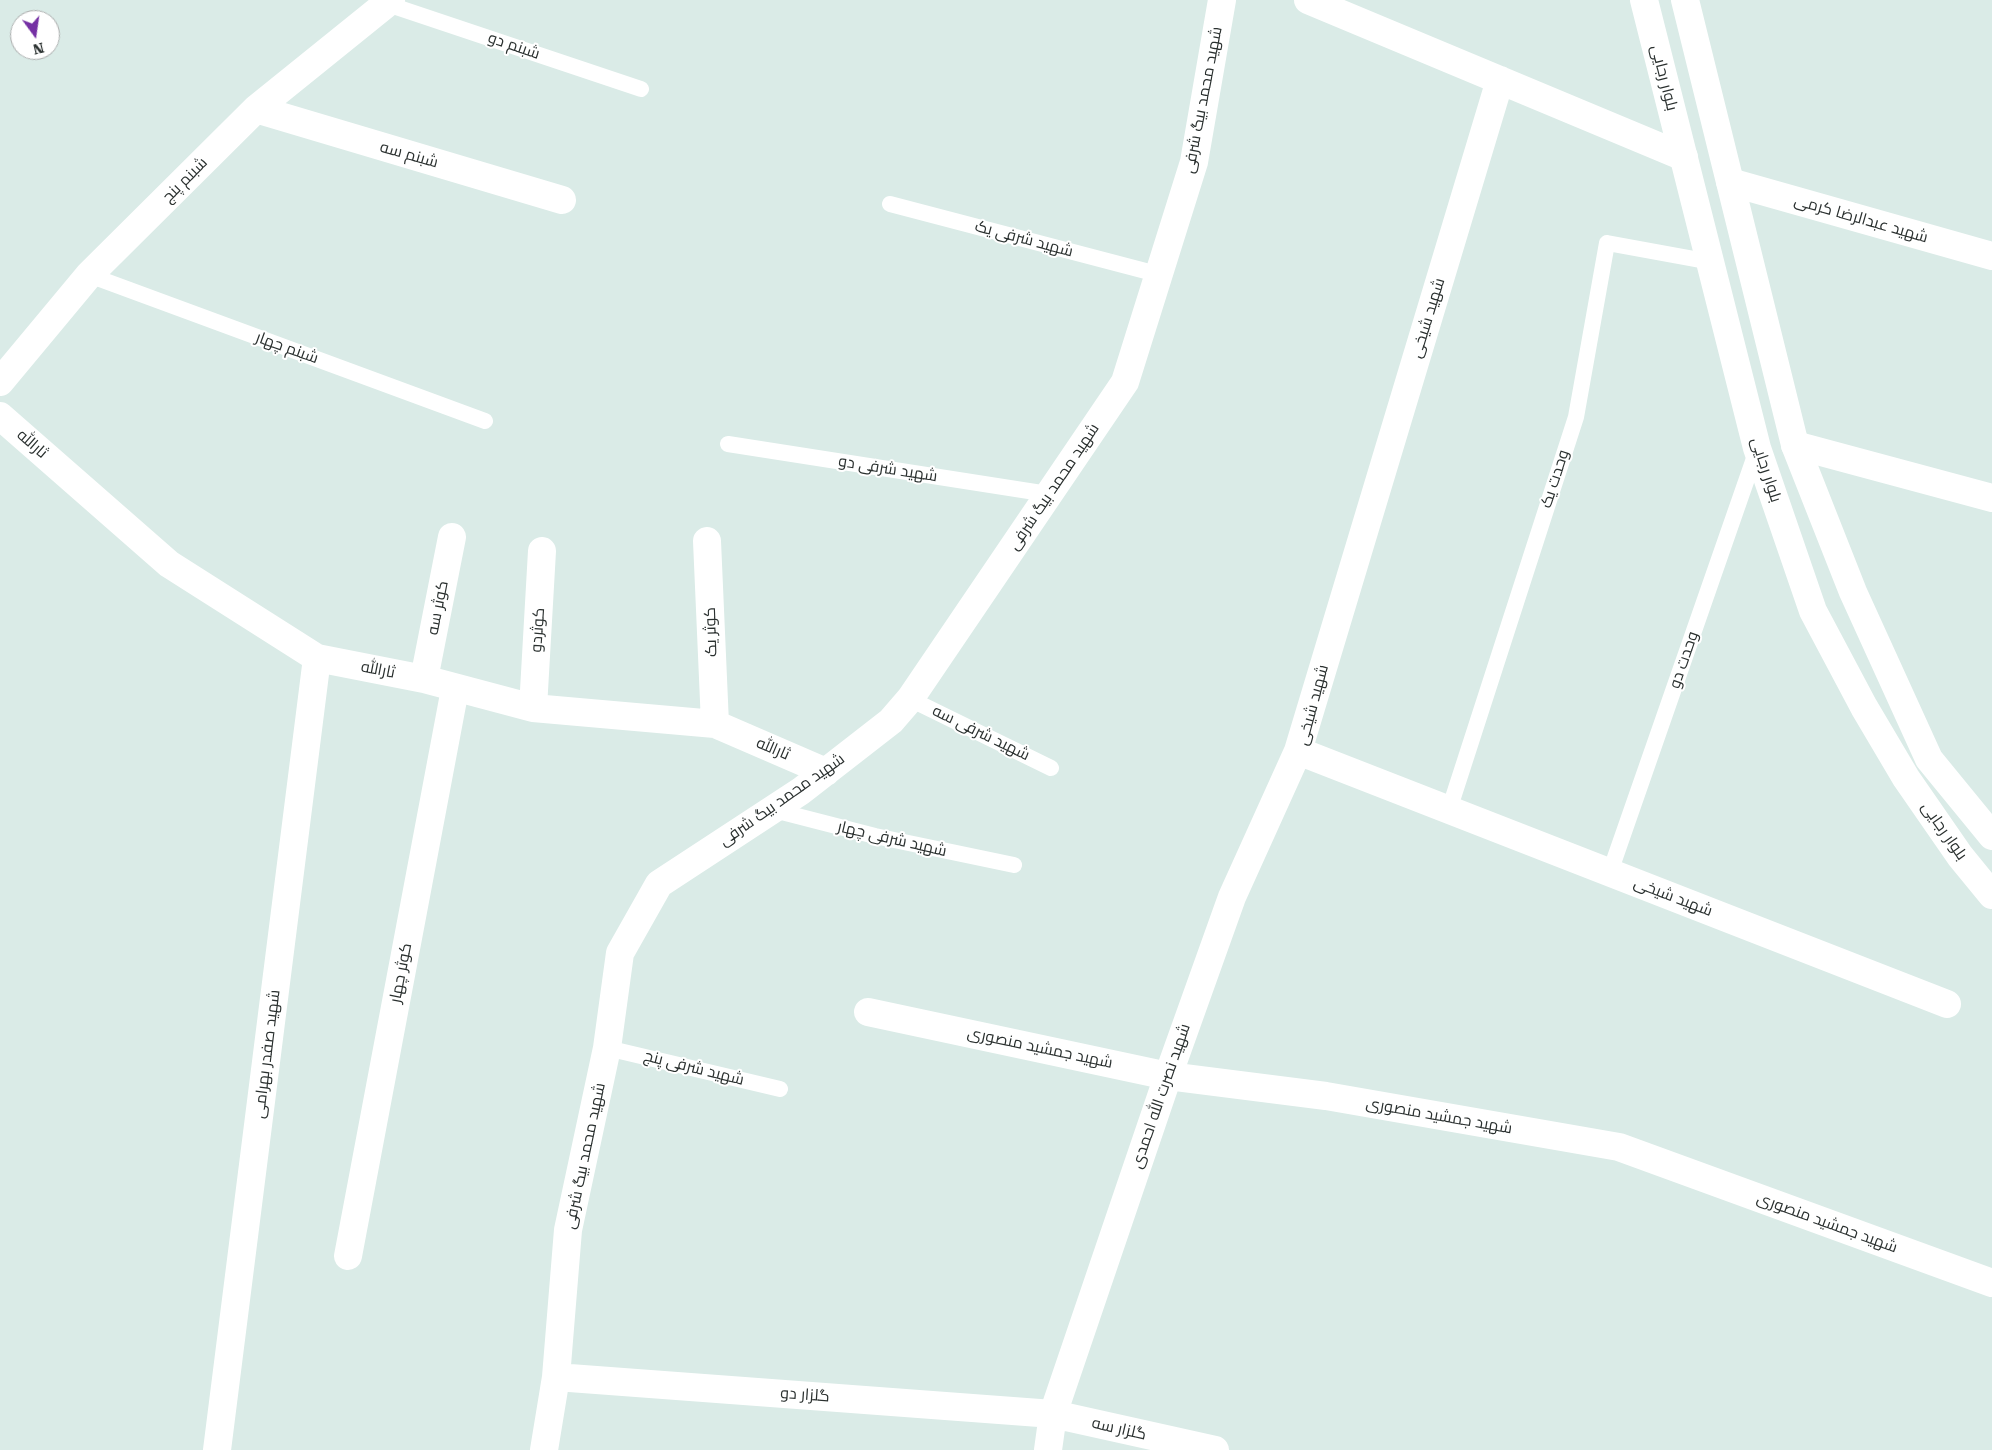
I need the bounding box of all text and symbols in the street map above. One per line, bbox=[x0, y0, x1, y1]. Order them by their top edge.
north arrow bbox=[10, 10, 60, 60]
street label: شهید محمد بیگ شرفی bbox=[1179, 25, 1227, 175]
street label: شبنم دو bbox=[485, 28, 543, 64]
text: N bbox=[31, 40, 46, 58]
street label: بلوار رجایی bbox=[1647, 43, 1681, 113]
street label: شبنم سه bbox=[378, 138, 440, 172]
street label: شبنم پنج bbox=[158, 153, 212, 207]
street label: شهید عبدالرضا کرمی bbox=[1792, 191, 1930, 247]
street label: شهید شرفی یک bbox=[973, 217, 1075, 261]
street label: شهید شیخی bbox=[1407, 276, 1449, 360]
street label: شبنم چهار bbox=[253, 328, 321, 368]
street label: شهید محمد بیگ شرفی bbox=[1004, 420, 1104, 554]
street label: ثارالله bbox=[13, 425, 51, 463]
street label: بلوار رجایی bbox=[1746, 435, 1786, 505]
street label: وحدت یک bbox=[1537, 447, 1573, 511]
street label: شهید شرفی دو bbox=[837, 452, 939, 486]
street label: کوثر سه bbox=[423, 579, 453, 637]
street label: کوثردو bbox=[527, 607, 549, 653]
street label: کوثر یک bbox=[701, 607, 721, 657]
street label: وحدت دو bbox=[1665, 629, 1703, 691]
street label: ثارالله bbox=[359, 657, 397, 683]
street label: شهید شیخی bbox=[1293, 663, 1333, 747]
street label: شهید شرفی سه bbox=[929, 701, 1033, 765]
street label: ثارالله bbox=[753, 733, 793, 765]
street label: شهید محمد بیگ شرفی bbox=[715, 749, 849, 851]
street label: بلوار رجایی bbox=[1917, 798, 1971, 864]
street label: شهید شرفی چهار bbox=[835, 817, 949, 861]
street label: شهید شیخی bbox=[1631, 873, 1715, 921]
street label: کوثر چهار bbox=[386, 941, 416, 1005]
street label: شهید صفدر بهرامی bbox=[250, 989, 284, 1119]
street label: شهید نصرت الله احمدی bbox=[1127, 1021, 1195, 1171]
street label: شهید جمشید منصوری bbox=[965, 1023, 1115, 1073]
street label: شهید شرفی پنج bbox=[642, 1046, 746, 1090]
street label: شهید محمد بیگ شرفی bbox=[560, 1081, 610, 1231]
street label: شهید جمشید منصوری bbox=[1364, 1094, 1514, 1138]
street label: شهید جمشید منصوری bbox=[1754, 1189, 1900, 1257]
street label: گلزار دو bbox=[780, 1384, 830, 1406]
street label: گلزار سه bbox=[1090, 1413, 1148, 1445]

